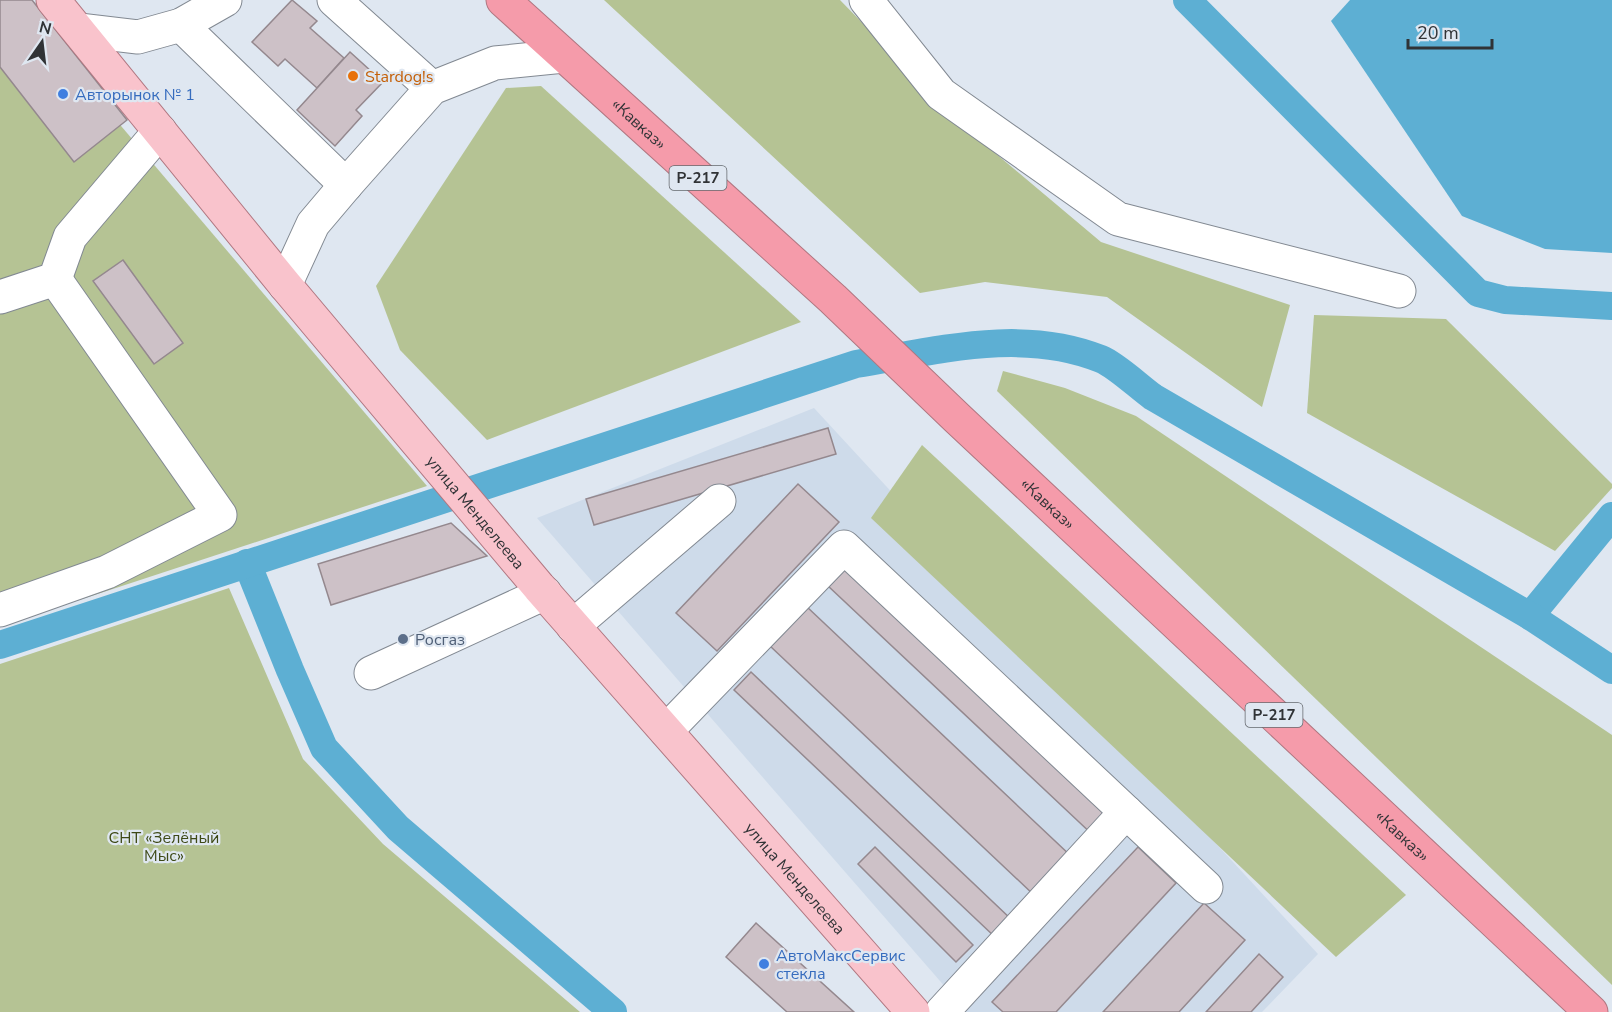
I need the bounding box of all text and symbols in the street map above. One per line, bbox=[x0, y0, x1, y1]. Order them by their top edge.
north arrow bbox=[12, 12, 72, 72]
scale bar bbox=[1408, 12, 1492, 50]
text: N bbox=[37, 16, 54, 41]
text: 20 m bbox=[1417, 21, 1459, 45]
place label: Stardog!s bbox=[365, 66, 433, 88]
marker: Stardog!s bbox=[346, 69, 360, 83]
place label: Авторынок № 1 bbox=[75, 84, 195, 106]
marker: Авторынок № 1 bbox=[56, 87, 70, 101]
street label: «Кавказ» bbox=[607, 94, 671, 155]
road number: Р-217 bbox=[670, 166, 726, 190]
street label: улица Менделеева bbox=[421, 451, 529, 574]
street label: «Кавказ» bbox=[1016, 473, 1079, 535]
place label: Росгаз bbox=[415, 629, 465, 651]
marker: Росгаз bbox=[396, 632, 410, 646]
road number: Р-217 bbox=[1246, 703, 1302, 727]
street label: «Кавказ» bbox=[1370, 806, 1434, 867]
street label: улица Менделеева bbox=[739, 818, 850, 940]
park label: СНТ «Зелёный Мыс» bbox=[109, 827, 219, 867]
place label: АвтоМаксСервис стекла bbox=[776, 945, 906, 985]
marker: АвтоМаксСервис стекла bbox=[757, 957, 771, 971]

